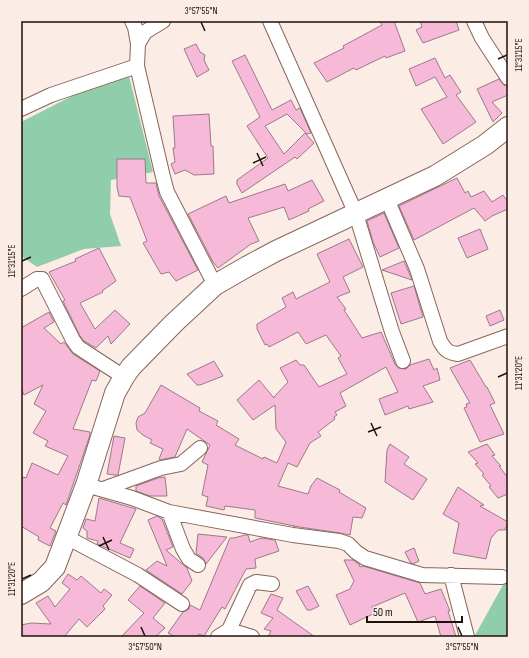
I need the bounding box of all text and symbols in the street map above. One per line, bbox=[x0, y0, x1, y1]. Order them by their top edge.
text: 3°57'55"N bbox=[184, 5, 218, 17]
text: 11°31'15"E bbox=[513, 38, 525, 72]
text: 11°31'15"E bbox=[6, 244, 18, 278]
text: 11°31'20"E bbox=[513, 356, 525, 390]
text: 11°31'20"E bbox=[6, 562, 18, 596]
scale bar bbox=[367, 598, 462, 624]
text: 50 m bbox=[373, 605, 393, 620]
text: 3°57'50"N bbox=[128, 641, 162, 653]
text: 3°57'55"N bbox=[445, 641, 479, 653]

